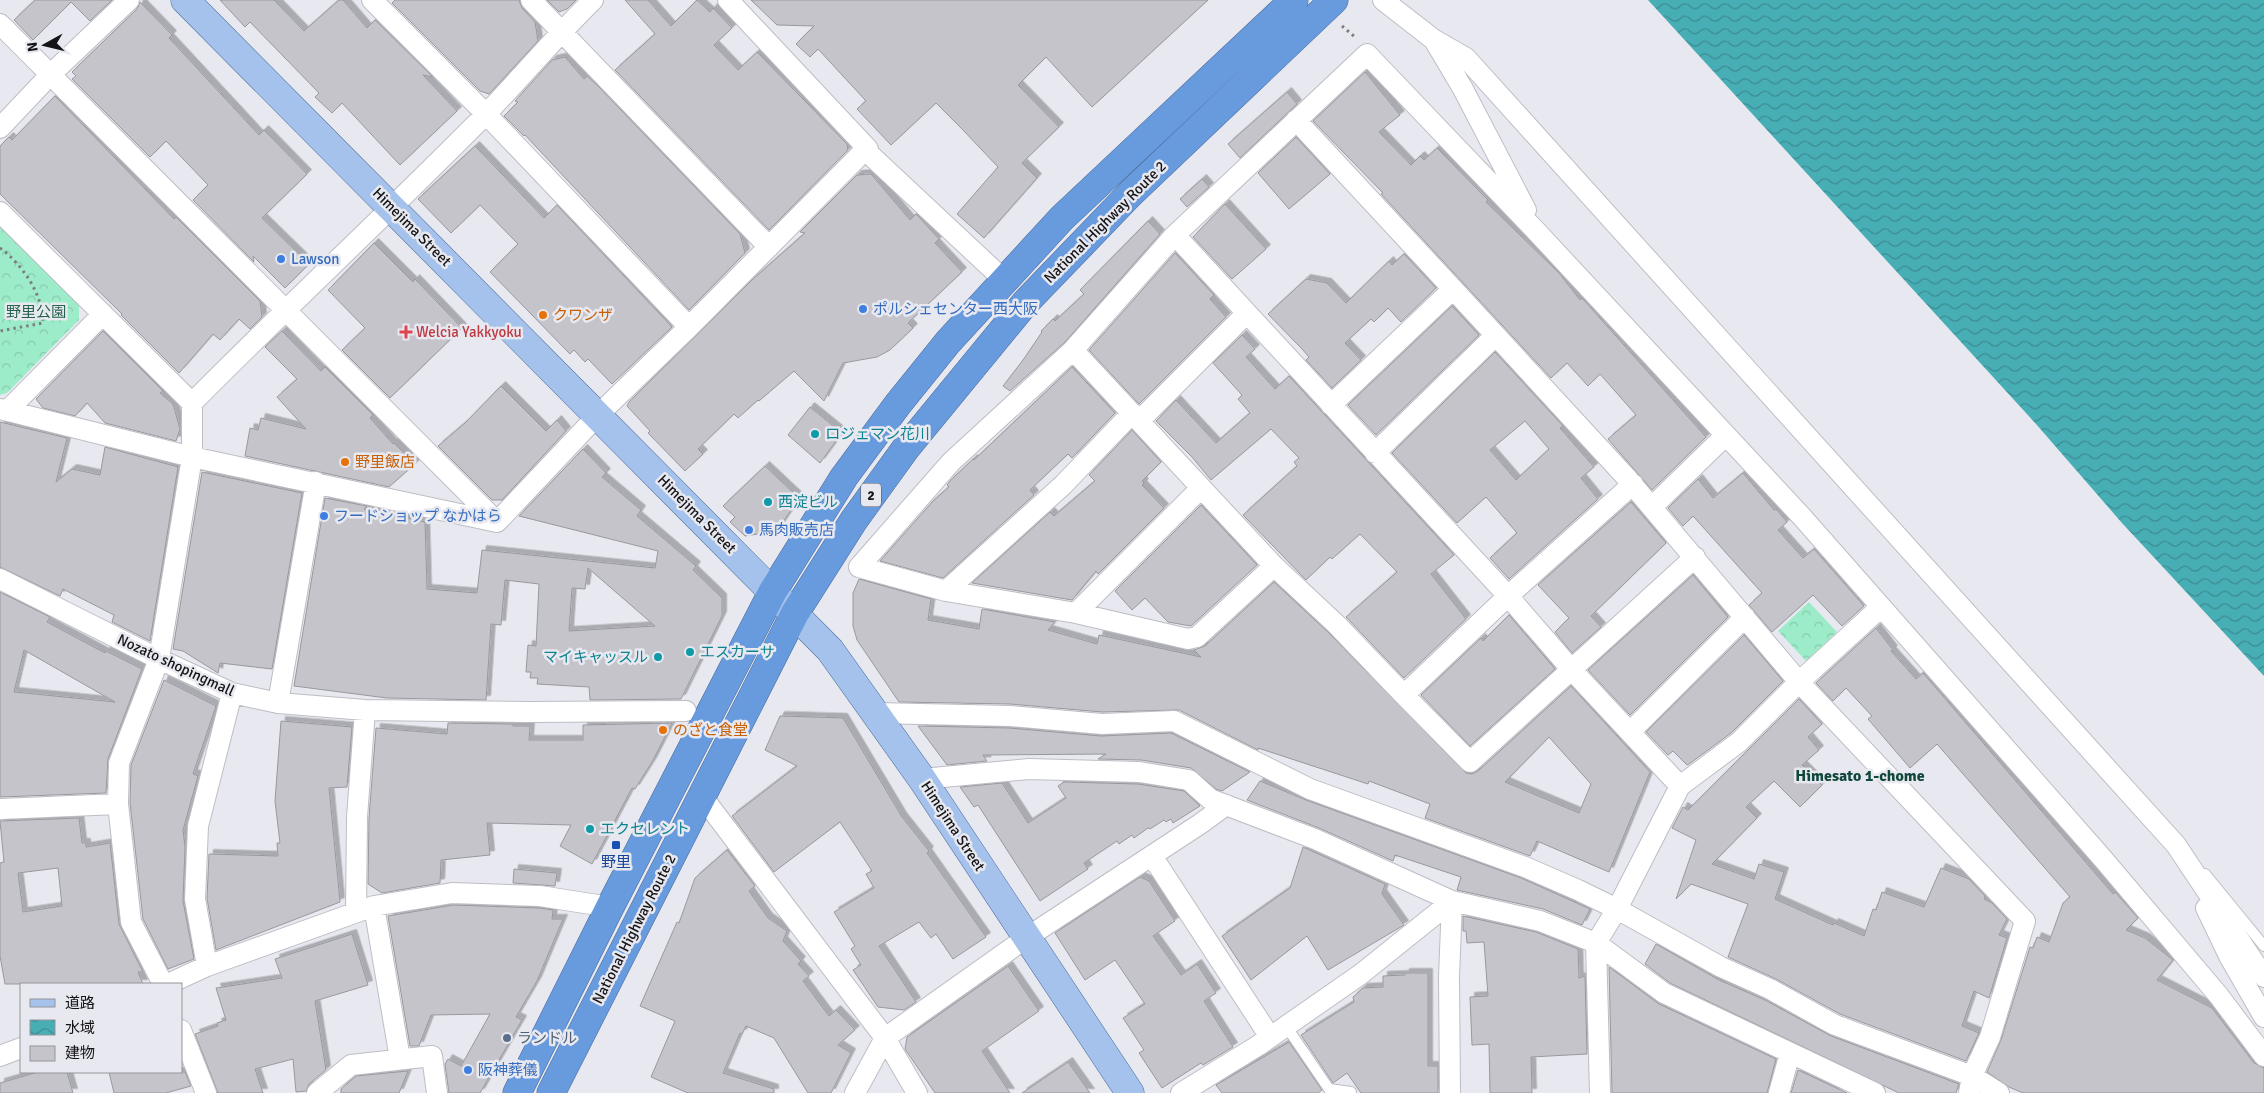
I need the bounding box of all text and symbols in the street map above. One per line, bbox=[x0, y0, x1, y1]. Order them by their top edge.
north arrow bbox=[20, 20, 70, 70]
text: N bbox=[24, 41, 42, 53]
street label: National Highway Route 2 bbox=[1040, 157, 1170, 287]
street label: Himejima Street bbox=[369, 184, 455, 270]
place label: Lawson bbox=[291, 250, 340, 268]
marker: Lawson bbox=[275, 253, 287, 265]
place label: ポルシェセンター西大阪 bbox=[873, 300, 1038, 318]
park label: 野里公園 bbox=[6, 303, 66, 321]
marker: ポルシェセンター西大阪 bbox=[857, 303, 869, 315]
place label: クワンザ bbox=[553, 306, 613, 324]
marker: クワンザ bbox=[537, 309, 549, 321]
place label: Welcia Yakkyoku bbox=[416, 323, 522, 341]
marker: Welcia Yakkyoku bbox=[400, 326, 412, 338]
place label: ロジェマン花川 bbox=[825, 425, 930, 443]
marker: ロジェマン花川 bbox=[809, 428, 821, 440]
place label: 野里飯店 bbox=[355, 453, 415, 471]
marker: 野里飯店 bbox=[339, 456, 351, 468]
street label: Himejima Street bbox=[654, 471, 740, 557]
road number: 2 bbox=[861, 484, 881, 506]
place label: 西淀ビル bbox=[778, 493, 838, 511]
marker: 西淀ビル bbox=[762, 496, 774, 508]
place label: フードショップ なかはら bbox=[334, 507, 502, 525]
marker: フードショップ なかはら bbox=[318, 510, 330, 522]
place label: 馬肉販売店 bbox=[759, 521, 834, 539]
marker: 馬肉販売店 bbox=[743, 524, 755, 536]
street label: Nozato shopingmall bbox=[115, 630, 237, 700]
place label: エスカーサ bbox=[700, 643, 775, 661]
marker: エスカーサ bbox=[684, 646, 696, 658]
place label: マイキャッスル bbox=[543, 648, 648, 666]
marker: マイキャッスル bbox=[652, 651, 664, 663]
place label: のざと食堂 bbox=[673, 721, 748, 739]
marker: のざと食堂 bbox=[657, 724, 669, 736]
district label: Himesato 1-chome bbox=[1795, 766, 1925, 786]
street label: Himejima Street bbox=[917, 778, 989, 874]
place label: エクセレント bbox=[600, 820, 690, 838]
marker: エクセレント bbox=[584, 823, 596, 835]
marker: 野里 bbox=[610, 839, 622, 851]
street label: National Highway Route 2 bbox=[588, 851, 680, 1007]
place label: 野里 bbox=[601, 853, 631, 871]
legend bbox=[20, 983, 182, 1073]
text: 道路 bbox=[65, 994, 95, 1012]
text: 水域 bbox=[65, 1019, 95, 1037]
place label: ランドル bbox=[517, 1029, 577, 1047]
marker: ランドル bbox=[501, 1032, 513, 1044]
text: 建物 bbox=[65, 1044, 95, 1062]
place label: 阪神葬儀 bbox=[478, 1061, 538, 1079]
marker: 阪神葬儀 bbox=[462, 1064, 474, 1076]

